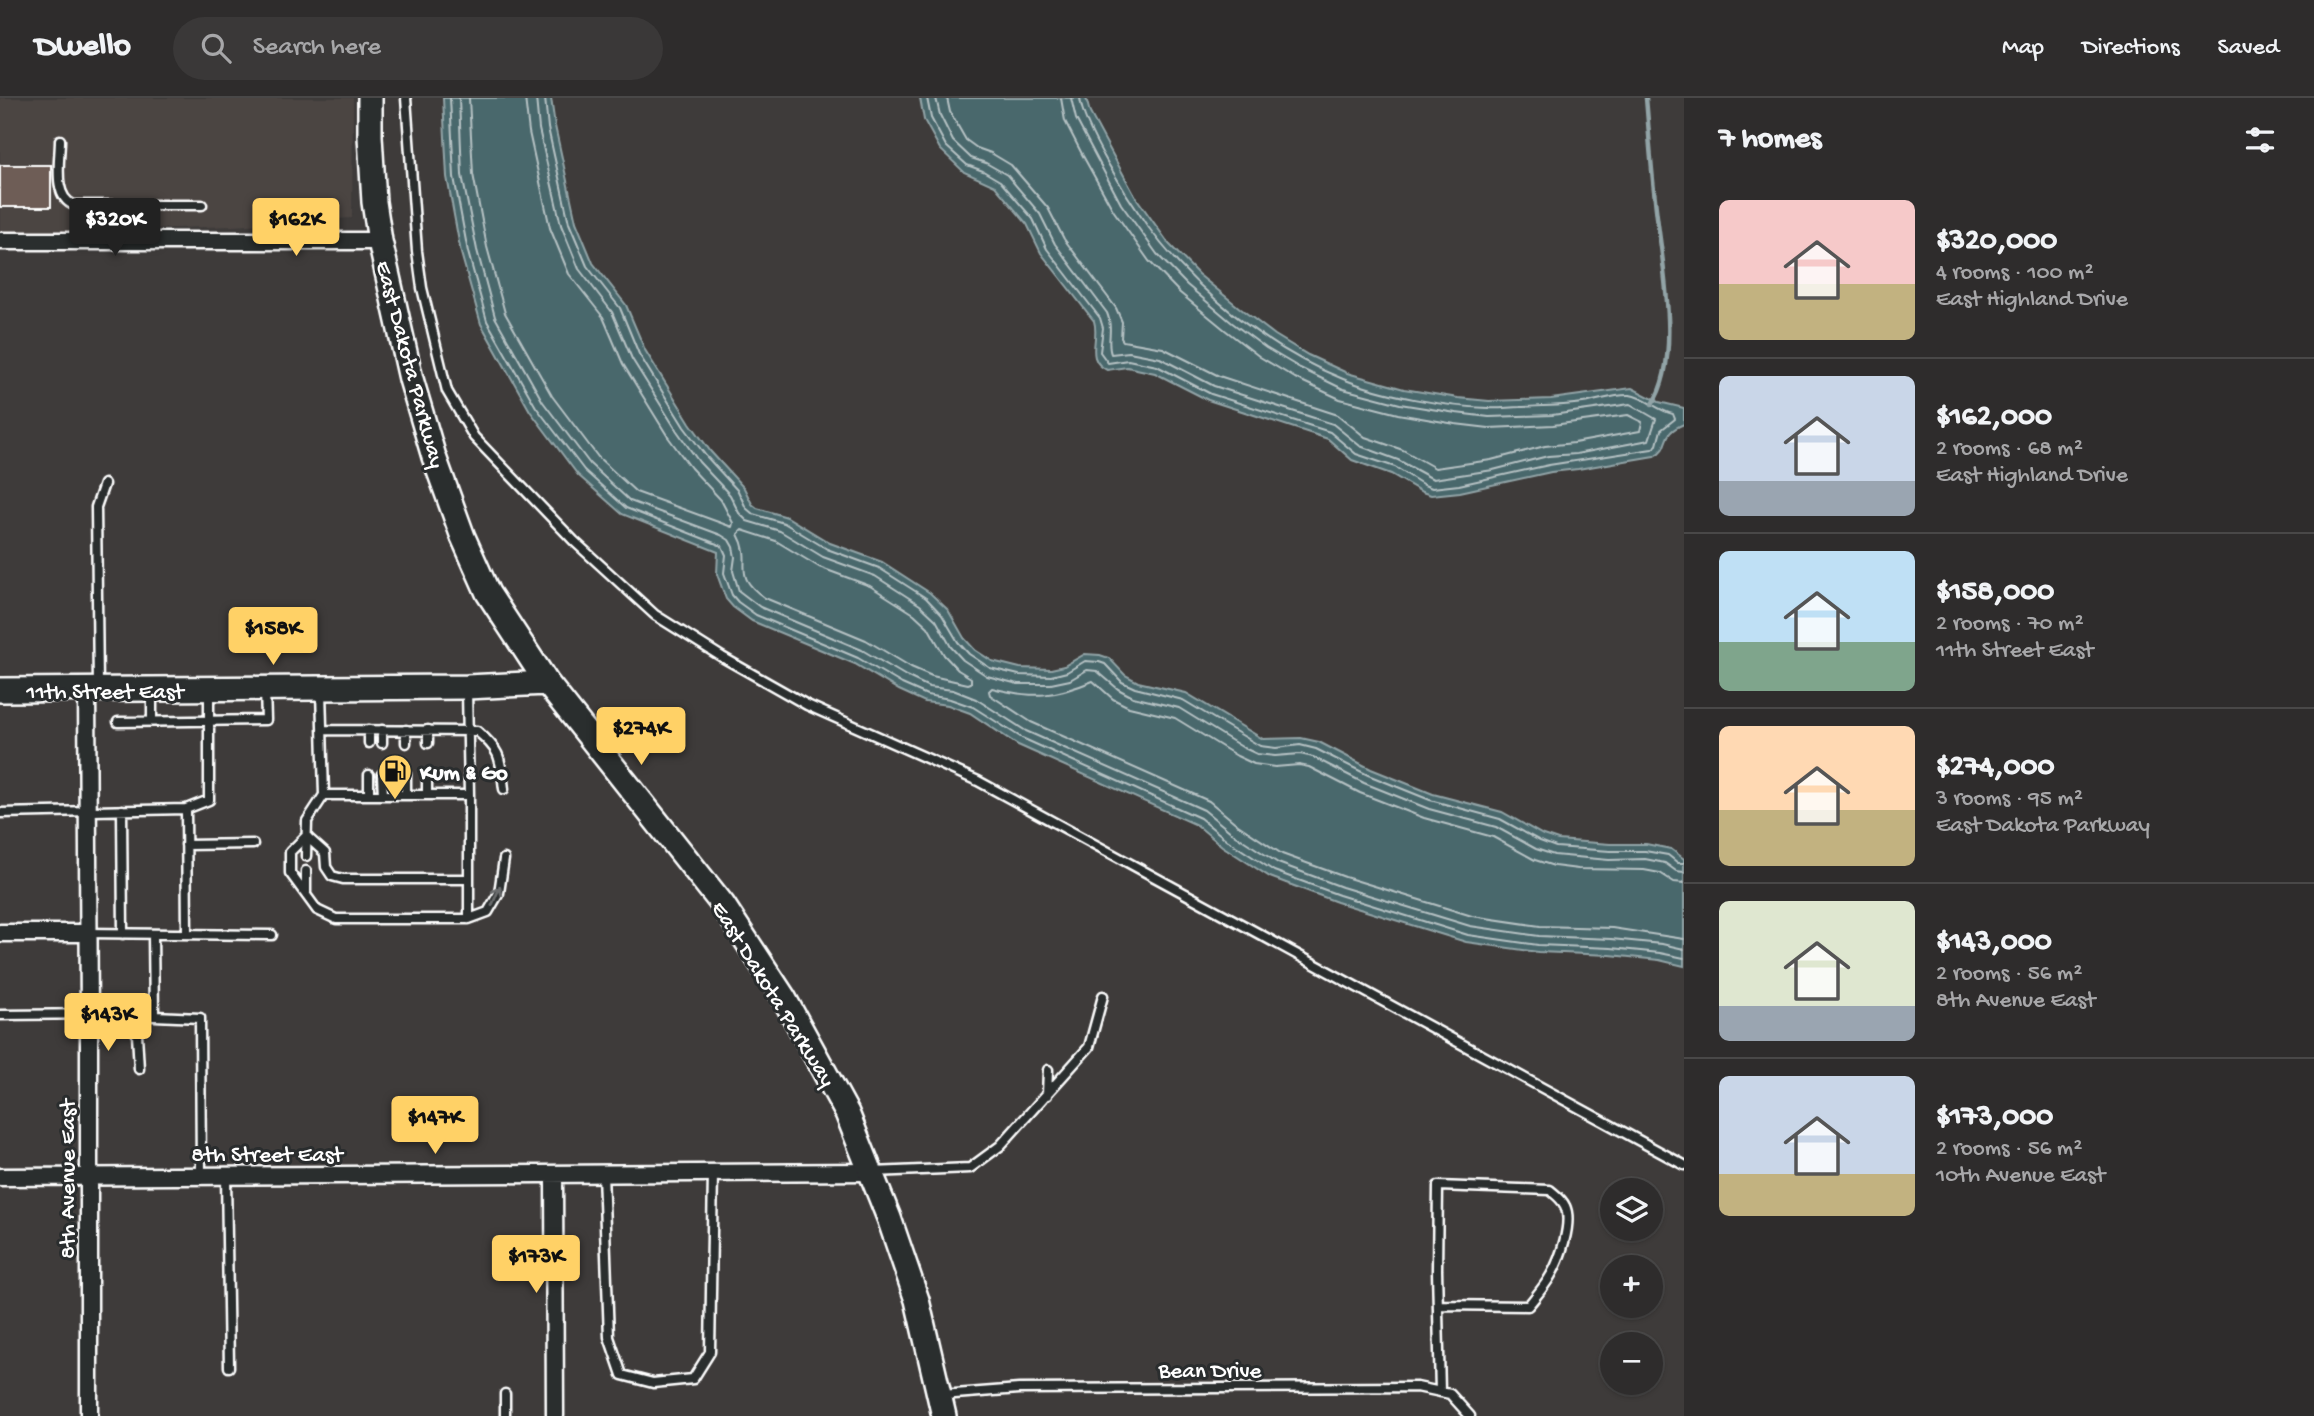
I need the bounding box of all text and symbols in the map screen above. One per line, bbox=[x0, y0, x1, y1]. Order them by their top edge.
search box bbox=[173, 17, 663, 80]
text: Dwello bbox=[35, 29, 131, 67]
icon: search bbox=[197, 29, 235, 67]
text: Search here bbox=[253, 33, 381, 64]
text: Map bbox=[2002, 34, 2044, 63]
text: Directions bbox=[2082, 34, 2180, 63]
text: Saved bbox=[2218, 34, 2279, 63]
icon: filters bbox=[2241, 121, 2279, 159]
text: 7 homes bbox=[1719, 123, 1821, 158]
pin: $320K bbox=[66, 198, 164, 258]
pin: $162K bbox=[247, 198, 345, 258]
text: $320K bbox=[85, 207, 145, 234]
text: $162K bbox=[268, 207, 324, 234]
text: $320,000 bbox=[1936, 225, 2057, 260]
icon: home bbox=[1775, 228, 1859, 312]
street label: East Dakota Parkway bbox=[368, 258, 449, 472]
text: 4 rooms · 100 m² bbox=[1936, 260, 2094, 287]
text: East Highland Drive bbox=[1936, 287, 2128, 314]
text: $162,000 bbox=[1936, 401, 2052, 436]
icon: home bbox=[1775, 404, 1859, 488]
text: 2 rooms · 68 m² bbox=[1936, 436, 2083, 463]
text: East Highland Drive bbox=[1936, 463, 2128, 490]
text: $158,000 bbox=[1936, 576, 2054, 611]
icon: home bbox=[1775, 579, 1859, 663]
pin: $158K bbox=[224, 608, 322, 667]
text: 2 rooms · 70 m² bbox=[1936, 611, 2084, 638]
text: $158K bbox=[245, 616, 301, 643]
text: 11th Street East bbox=[1936, 638, 2094, 665]
street label: 11th Street East bbox=[25, 680, 185, 707]
pin: $274K bbox=[592, 708, 690, 767]
text: $274K bbox=[612, 716, 670, 743]
text: $274,000 bbox=[1936, 751, 2055, 786]
fuel station icon: Kum & Go bbox=[376, 752, 414, 801]
icon: home bbox=[1775, 754, 1859, 838]
place label: Kum & Go bbox=[419, 761, 508, 788]
text: 3 rooms · 95 m² bbox=[1936, 786, 2083, 813]
text: East Dakota Parkway bbox=[1936, 813, 2150, 840]
one-way arrow bbox=[490, 886, 503, 907]
street label: East Dakota Parkway bbox=[704, 897, 840, 1093]
text: $143,000 bbox=[1936, 926, 2052, 961]
icon: home bbox=[1775, 929, 1859, 1013]
text: 2 rooms · 56 m² bbox=[1936, 961, 2082, 988]
text: 8th Avenue East bbox=[1936, 988, 2095, 1015]
pin: $143K bbox=[59, 993, 157, 1053]
text: $143K bbox=[80, 1002, 136, 1029]
pin: $147K bbox=[386, 1096, 484, 1156]
street label: 8th Avenue East bbox=[56, 1098, 83, 1259]
text: $173,000 bbox=[1936, 1101, 2053, 1136]
icon: home bbox=[1775, 1104, 1859, 1188]
text: $147K bbox=[407, 1105, 463, 1132]
text: 2 rooms · 56 m² bbox=[1936, 1136, 2082, 1163]
street label: 8th Street East bbox=[191, 1143, 344, 1170]
text: 10th Avenue East bbox=[1936, 1163, 2105, 1190]
map controls bbox=[1600, 1178, 1663, 1395]
button: layers bbox=[1600, 1178, 1663, 1241]
pin: $173K bbox=[487, 1236, 585, 1295]
text: $173K bbox=[508, 1244, 564, 1271]
button: + bbox=[1600, 1255, 1663, 1318]
button: − bbox=[1600, 1332, 1663, 1395]
street label: Bean Drive bbox=[1158, 1359, 1263, 1386]

